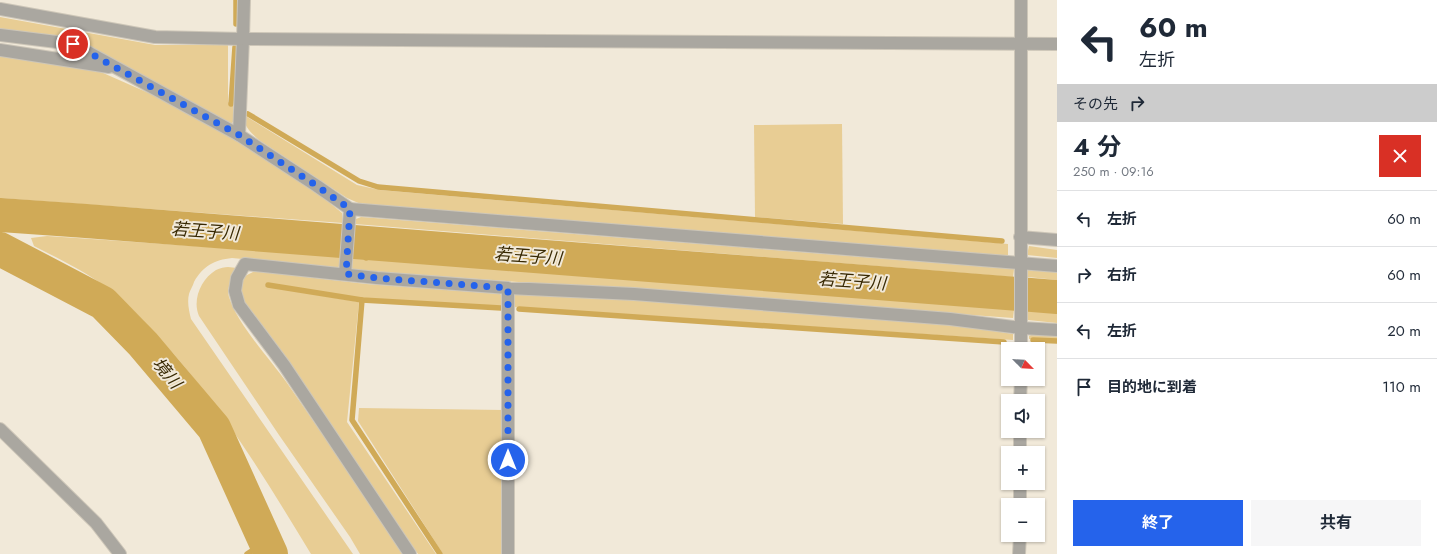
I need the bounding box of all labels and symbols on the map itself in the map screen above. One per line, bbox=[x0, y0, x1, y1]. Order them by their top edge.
pin bbox=[56, 27, 90, 61]
water label: 若王子川 bbox=[170, 217, 242, 245]
water label: 若王子川 bbox=[493, 242, 565, 270]
water label: 若王子川 bbox=[817, 267, 889, 295]
north arrow bbox=[1001, 342, 1045, 386]
water label: 境川 bbox=[147, 352, 188, 395]
position arrow bbox=[487, 439, 529, 481]

